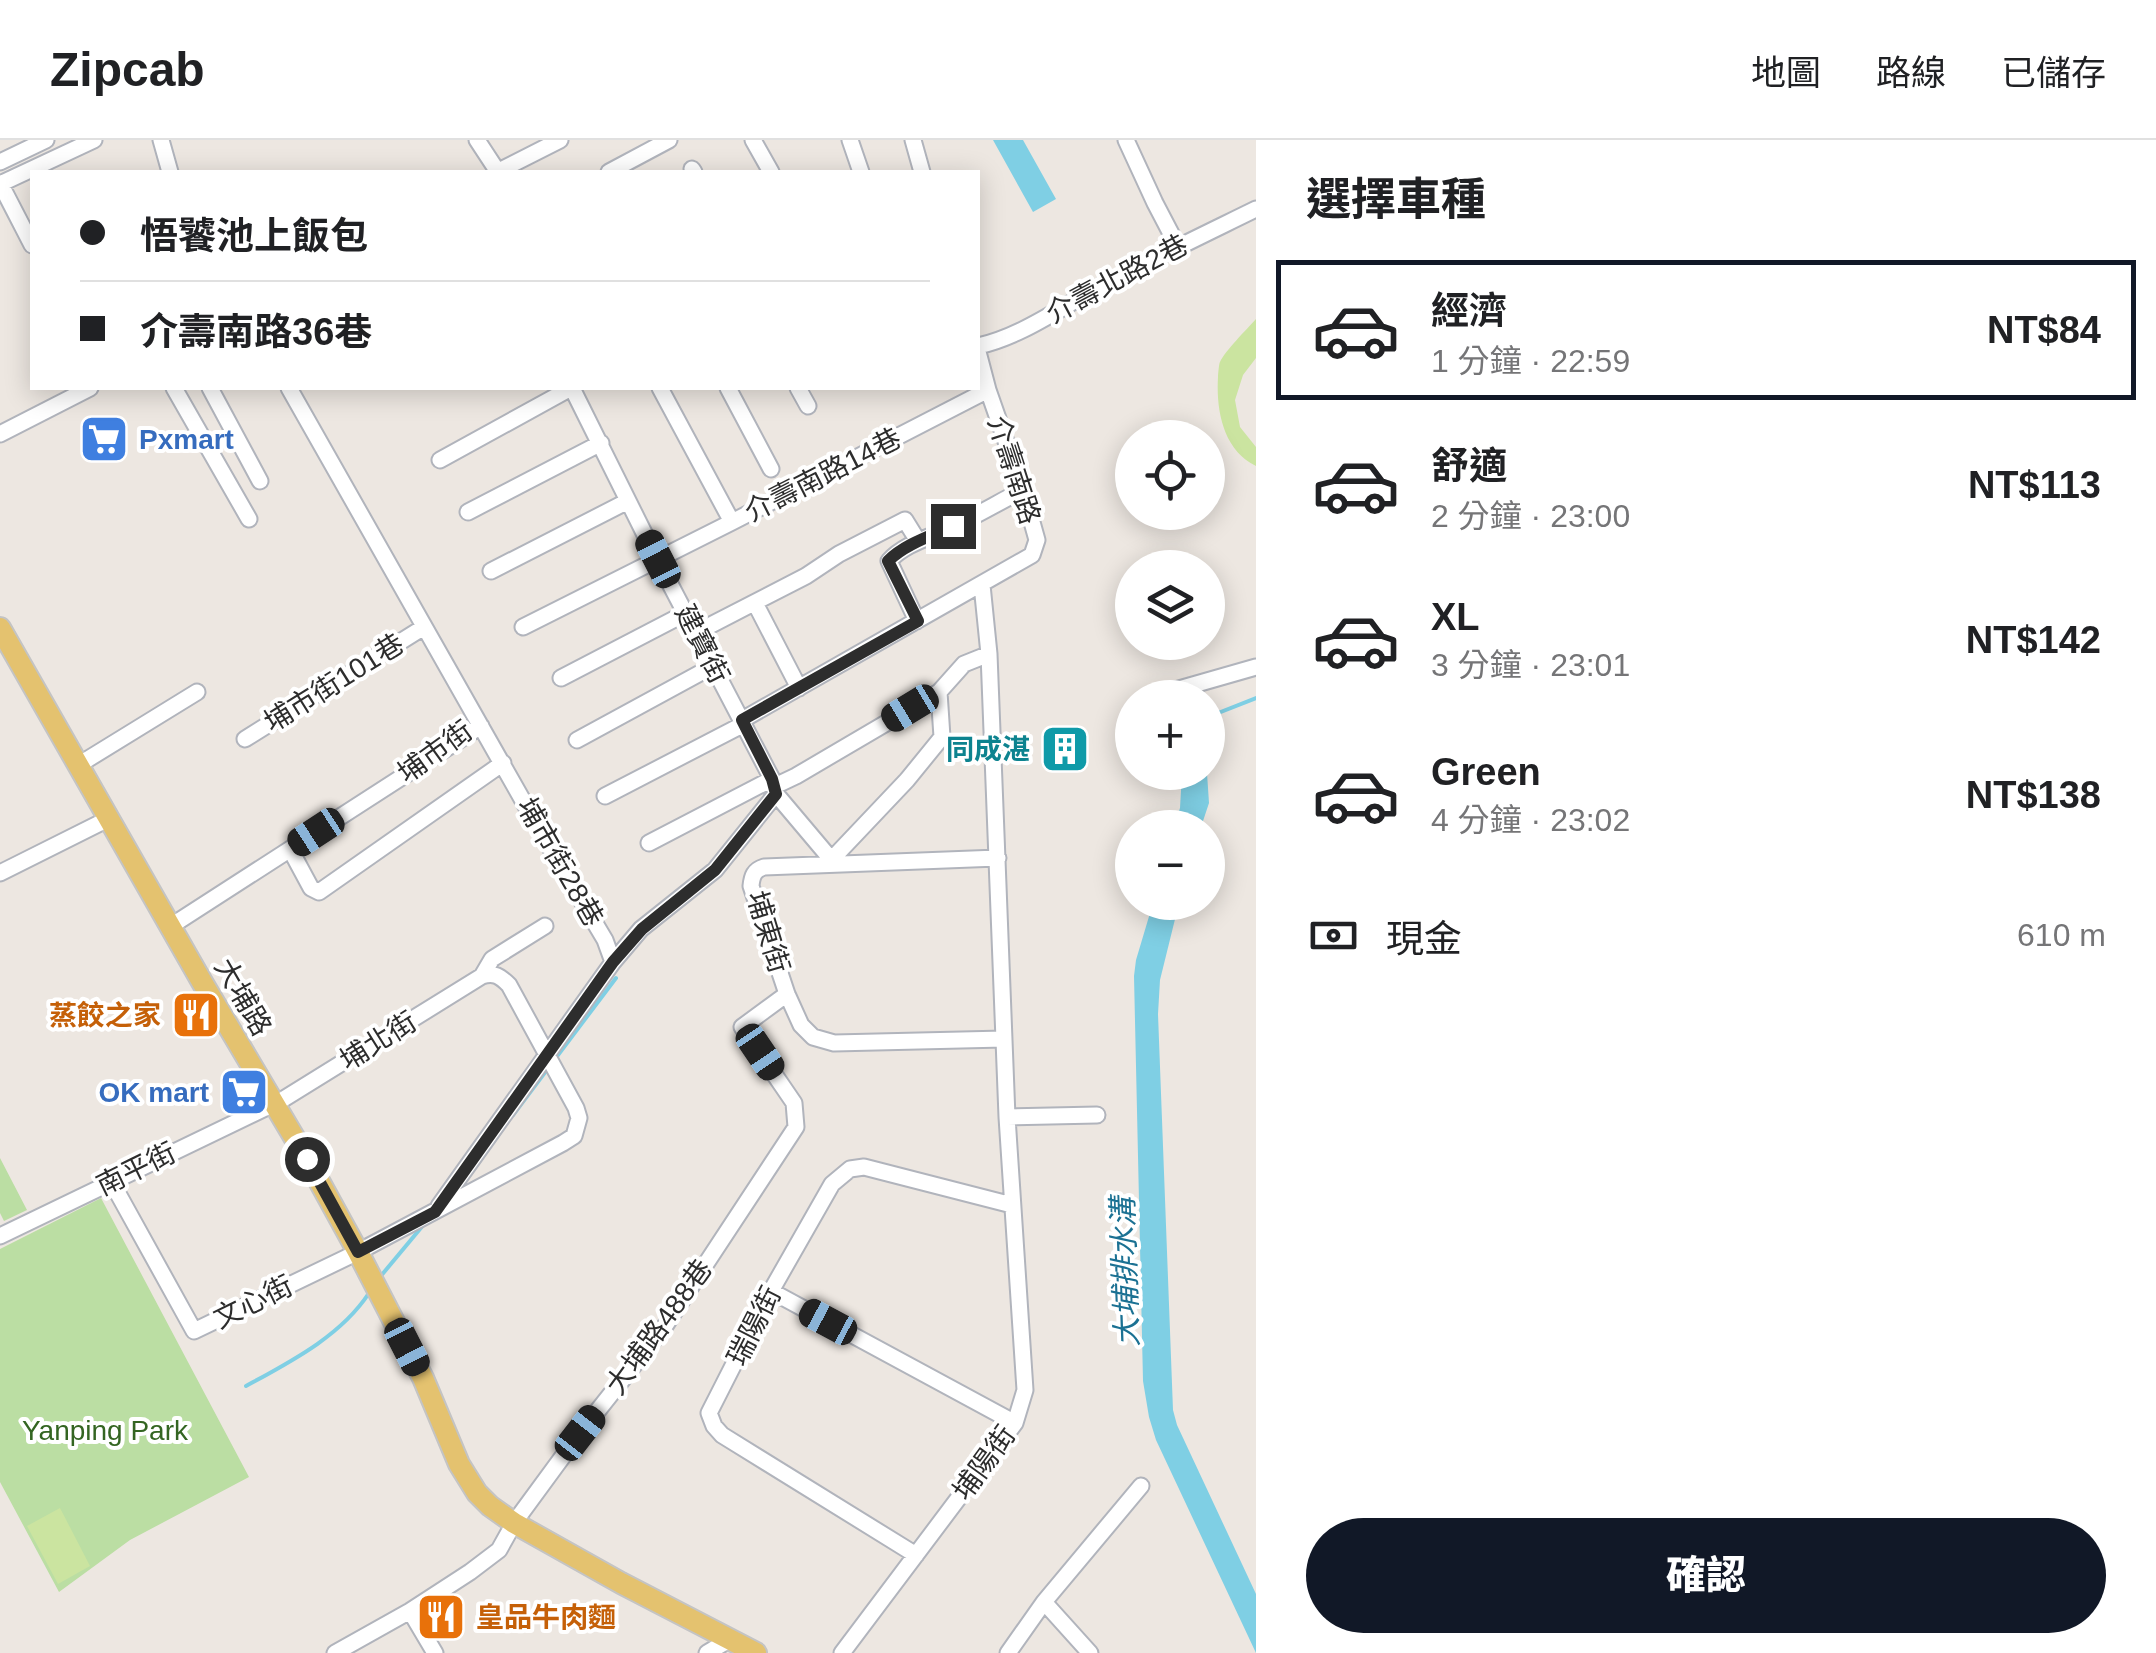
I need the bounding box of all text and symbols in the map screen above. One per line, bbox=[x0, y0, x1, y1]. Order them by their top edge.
text: Zipcab bbox=[50, 43, 205, 96]
text: 地圖 bbox=[1751, 53, 1821, 92]
text: 路線 bbox=[1876, 53, 1946, 92]
text: 已儲存 bbox=[2001, 53, 2106, 92]
text: 選擇車種 bbox=[1306, 174, 1486, 225]
text: 悟饕池上飯包 bbox=[140, 215, 368, 257]
street label: 介壽北路2巷 bbox=[1041, 229, 1193, 329]
icon: car bbox=[1311, 285, 1401, 375]
text: 經濟 bbox=[1431, 290, 1507, 332]
text: NT$84 bbox=[1987, 309, 2101, 351]
text: 介壽南路36巷 bbox=[140, 311, 372, 353]
text: 1 分鐘 · 22:59 bbox=[1431, 343, 1630, 379]
street label: 介壽南路 bbox=[982, 412, 1046, 528]
supermarket icon: Pxmart bbox=[78, 413, 130, 465]
map controls bbox=[1115, 420, 1225, 920]
button: locate bbox=[1115, 420, 1225, 530]
street label: 介壽南路14巷 bbox=[740, 422, 906, 528]
place label: Pxmart bbox=[139, 424, 234, 455]
icon: car bbox=[1311, 440, 1401, 530]
text: 舒適 bbox=[1431, 445, 1507, 487]
text: NT$113 bbox=[1968, 464, 2101, 506]
text: 2 分鐘 · 23:00 bbox=[1431, 498, 1630, 534]
route end bbox=[931, 504, 976, 549]
car bbox=[631, 525, 685, 593]
button: layers bbox=[1115, 550, 1225, 660]
icon: car bbox=[1311, 595, 1401, 685]
text: XL bbox=[1431, 596, 1480, 638]
street label: 建寶街 bbox=[669, 600, 735, 688]
text: NT$142 bbox=[1966, 619, 2101, 661]
street label: 埔市街101巷 bbox=[258, 628, 410, 738]
text: 3 分鐘 · 23:01 bbox=[1431, 647, 1630, 683]
car bbox=[877, 680, 943, 736]
button: + bbox=[1115, 680, 1225, 790]
street label: 埔市街 bbox=[392, 715, 478, 789]
building icon: 同成湛 bbox=[1039, 723, 1091, 775]
place label: 同成湛 bbox=[946, 734, 1030, 765]
icon: car bbox=[1311, 750, 1401, 840]
text: Green bbox=[1431, 751, 1541, 793]
text: NT$138 bbox=[1966, 774, 2101, 816]
street label: 埔市街28巷 bbox=[511, 792, 609, 932]
text: 4 分鐘 · 23:02 bbox=[1431, 802, 1630, 838]
car bbox=[283, 803, 349, 861]
button: − bbox=[1115, 810, 1225, 920]
street label: 埔東街 bbox=[741, 887, 795, 977]
icon: cash bbox=[1306, 908, 1361, 963]
text: 610 m bbox=[2017, 917, 2106, 953]
text: 現金 bbox=[1386, 918, 1462, 960]
street label: 大埔路 bbox=[209, 953, 277, 1041]
restaurant icon: 蒸餃之家 bbox=[170, 989, 222, 1041]
place label: 蒸餃之家 bbox=[49, 1000, 161, 1031]
street label: 埔北街 bbox=[334, 1006, 422, 1076]
car bbox=[731, 1019, 789, 1085]
supermarket icon: OK mart bbox=[218, 1066, 270, 1118]
place label: OK mart bbox=[99, 1077, 209, 1108]
street label: 南平街 bbox=[91, 1137, 181, 1201]
route start bbox=[285, 1137, 330, 1182]
water label: 大埔排水溝 bbox=[1106, 1192, 1144, 1348]
street label: 大埔路488巷 bbox=[600, 1254, 718, 1400]
street label: 文心街 bbox=[208, 1270, 298, 1334]
street label: 瑞陽街 bbox=[721, 1282, 787, 1370]
car bbox=[794, 1295, 862, 1349]
car bbox=[380, 1313, 434, 1381]
car bbox=[550, 1400, 610, 1466]
park label: Yanping Park bbox=[22, 1415, 189, 1446]
street label: 埔陽街 bbox=[947, 1420, 1021, 1506]
button: 確認 bbox=[1306, 1518, 2106, 1633]
restaurant icon: 皇品牛肉麵 bbox=[415, 1591, 467, 1643]
place label: 皇品牛肉麵 bbox=[476, 1602, 616, 1633]

